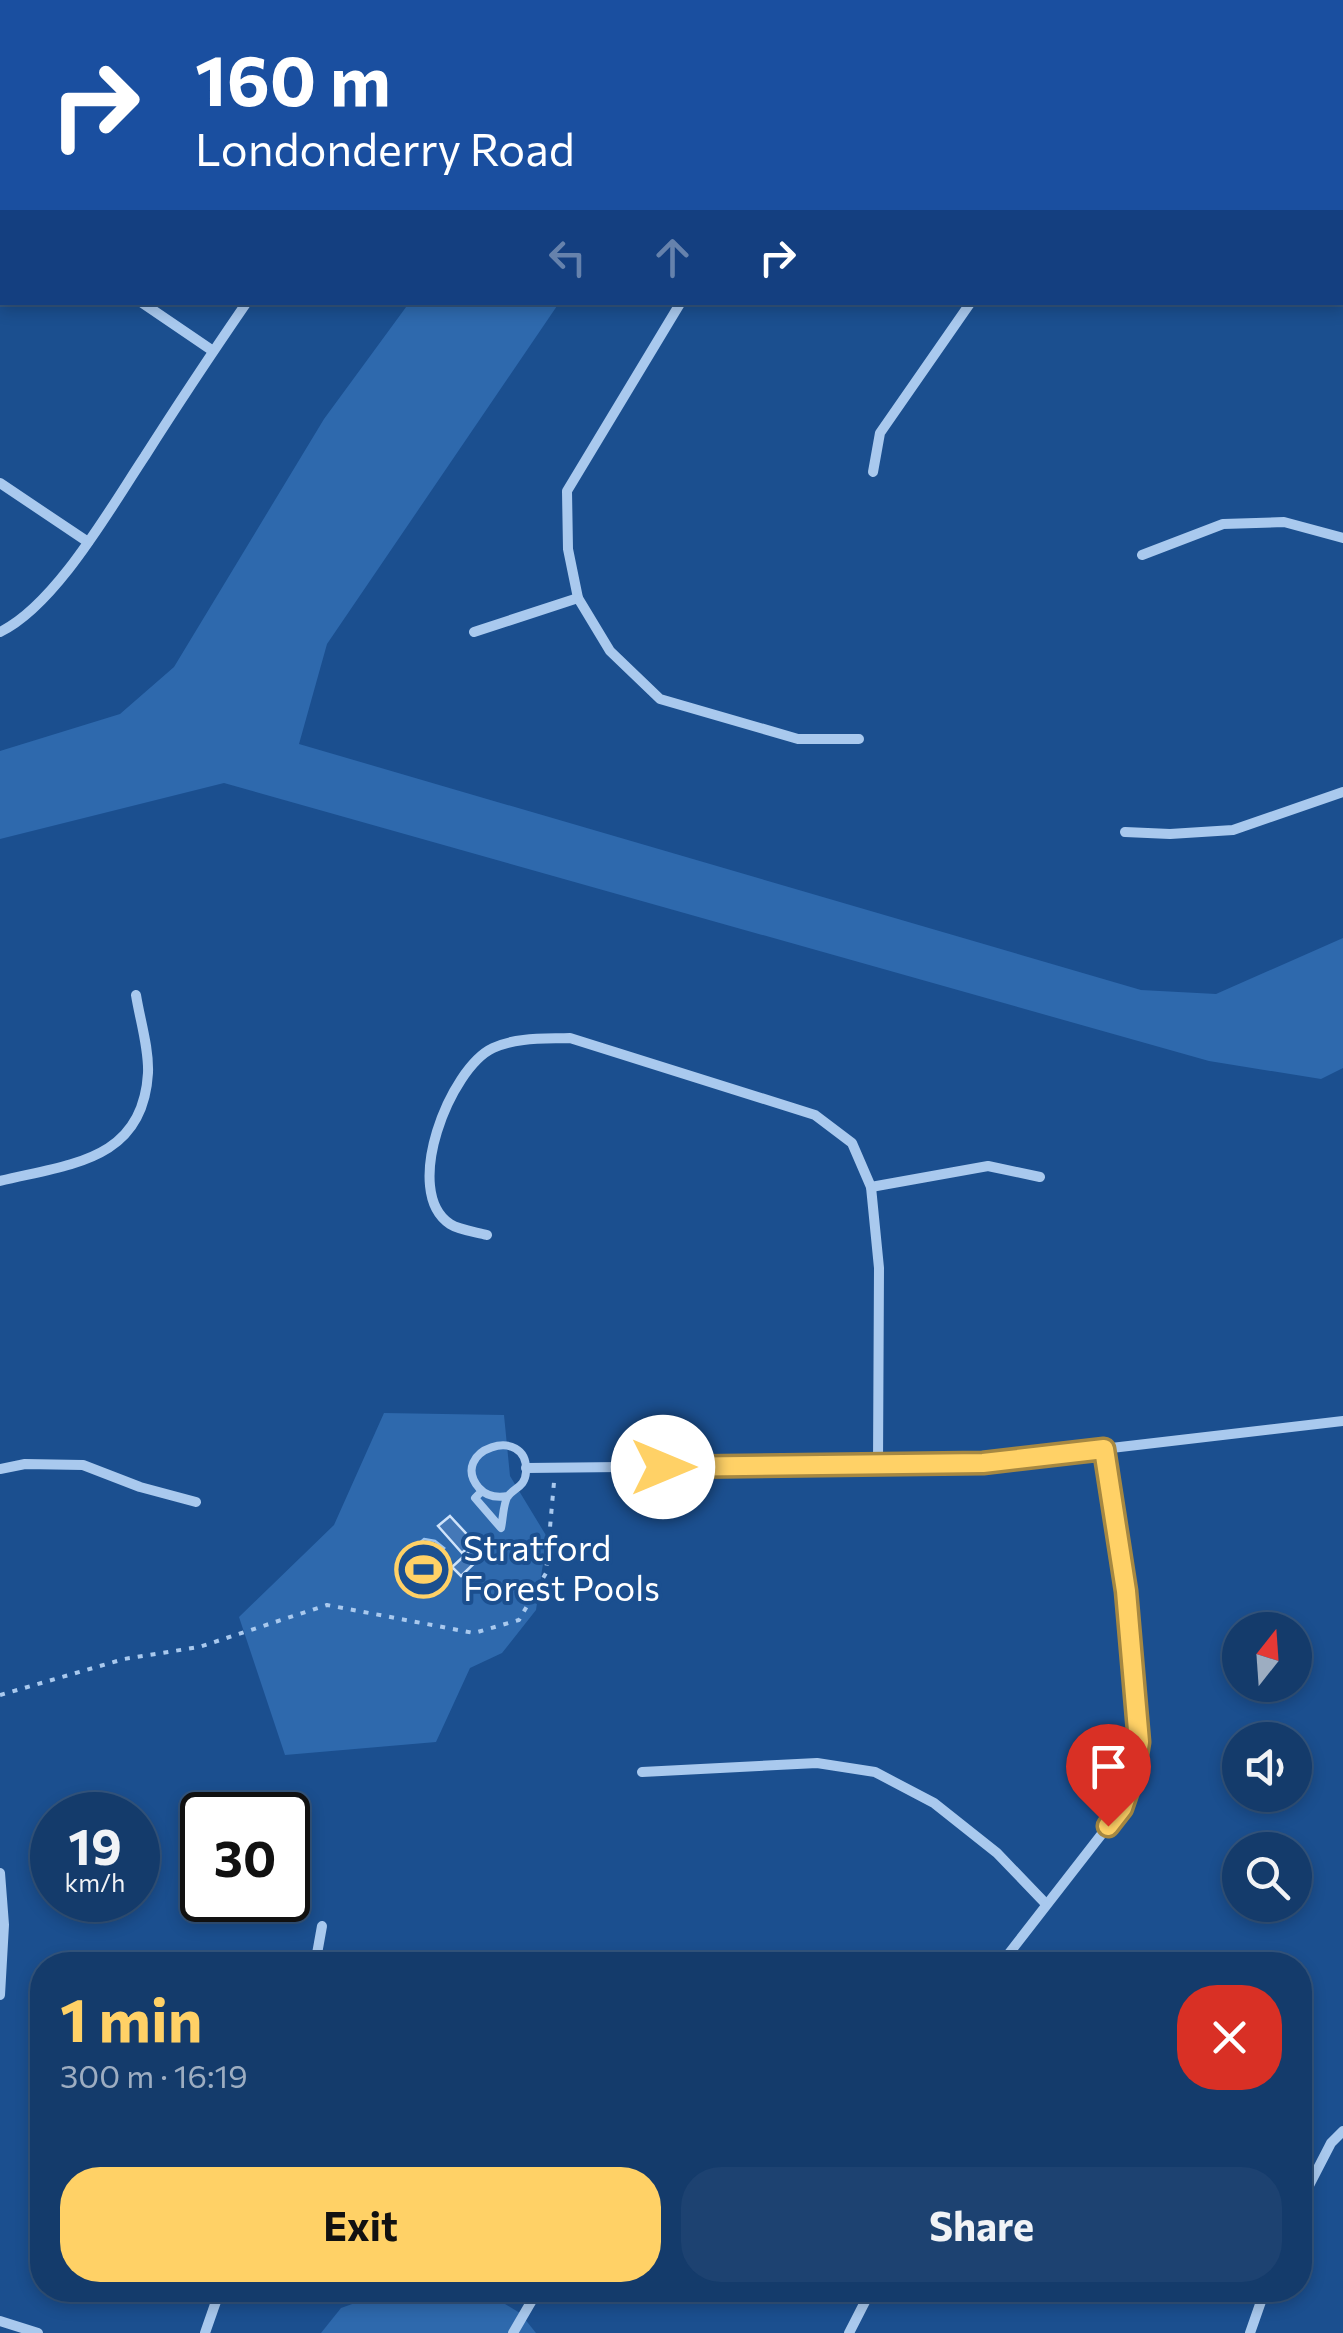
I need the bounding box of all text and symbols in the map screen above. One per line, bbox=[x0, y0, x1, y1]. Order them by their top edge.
text: 160 m bbox=[195, 35, 391, 120]
icon: right bbox=[30, 40, 160, 170]
text: Londonderry Road bbox=[195, 120, 575, 175]
icon: left bbox=[540, 230, 595, 285]
icon: ahead bbox=[645, 230, 700, 285]
icon: right bbox=[750, 230, 805, 285]
position arrow bbox=[611, 1415, 715, 1519]
place label: Stratford Forest Pools bbox=[463, 1525, 660, 1608]
sports icon: Stratford Forest Pools bbox=[394, 1539, 454, 1599]
north arrow bbox=[1222, 1612, 1312, 1702]
map controls bbox=[1222, 1612, 1312, 1922]
button: sound bbox=[1222, 1722, 1312, 1812]
pin bbox=[1066, 1724, 1151, 1827]
icon: arrive bbox=[1081, 1739, 1136, 1794]
speed limit sign: 30 bbox=[180, 1792, 310, 1922]
text: 19 bbox=[68, 1814, 122, 1875]
button: search bbox=[1222, 1832, 1312, 1922]
text: km/h bbox=[65, 1867, 125, 1897]
text: 1 min bbox=[60, 1981, 202, 2054]
button: close bbox=[1177, 1985, 1282, 2090]
text: 300 m · 16:19 bbox=[60, 2055, 248, 2095]
button: Exit bbox=[60, 2167, 661, 2282]
button: Share bbox=[681, 2167, 1282, 2282]

